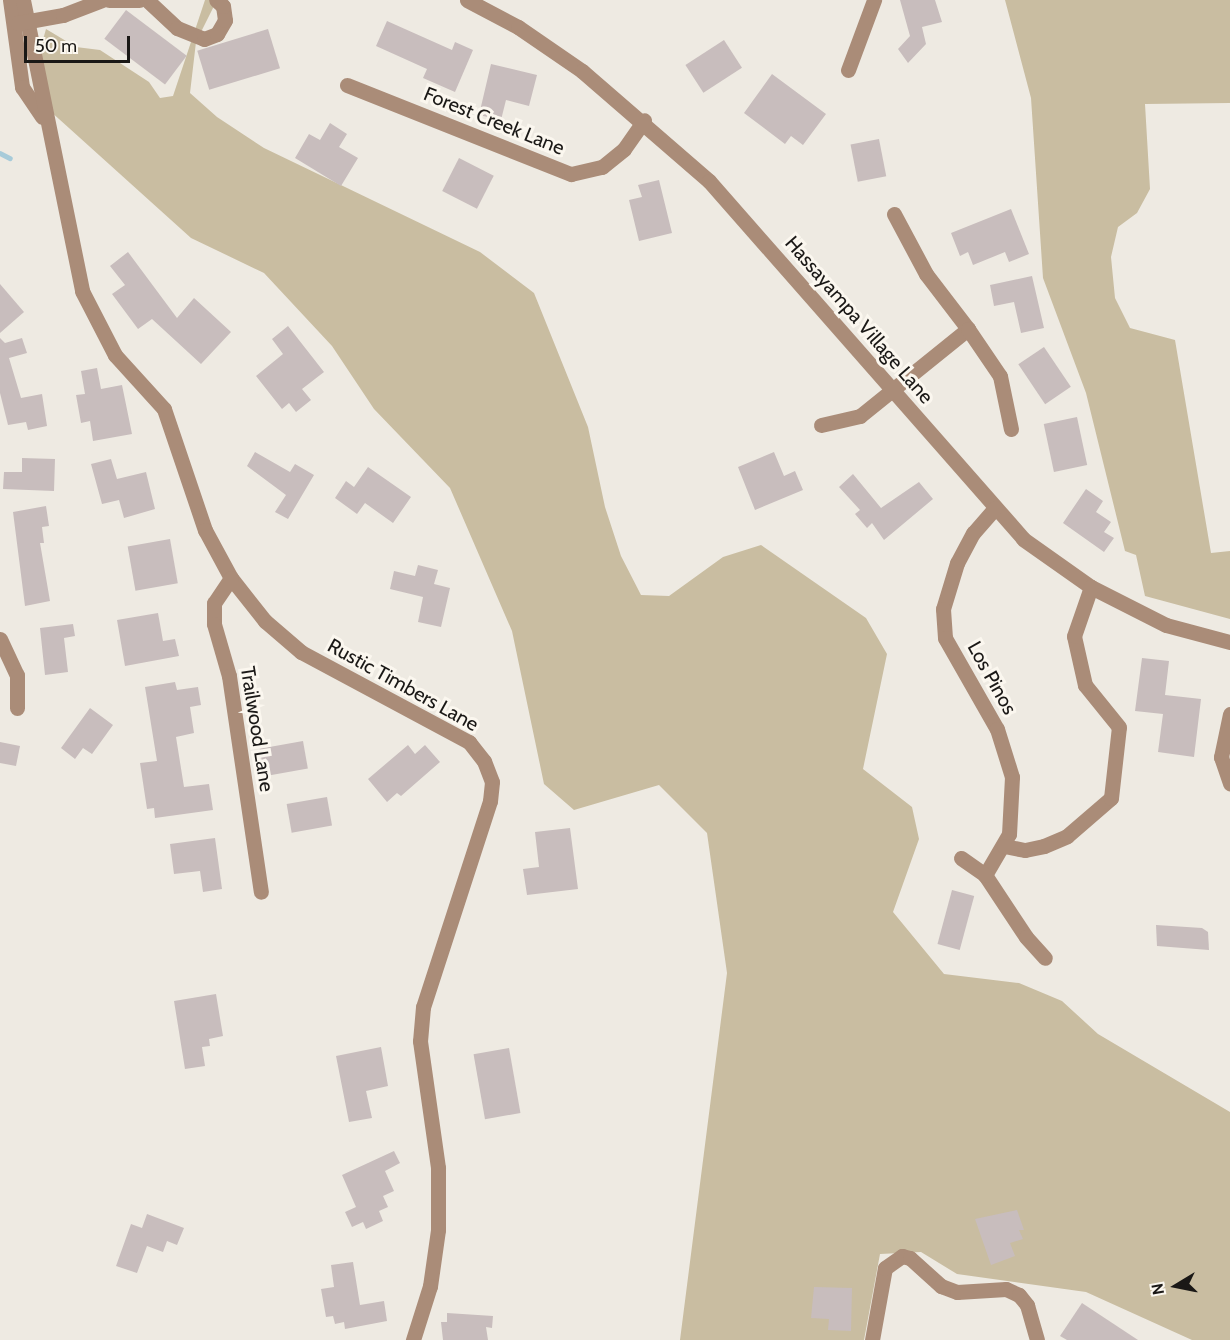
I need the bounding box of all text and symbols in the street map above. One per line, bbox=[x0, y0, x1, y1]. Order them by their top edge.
scale bar bbox=[27, 24, 134, 62]
text: 50 m bbox=[35, 35, 77, 57]
street label: Forest Creek Lane bbox=[420, 82, 568, 160]
street label: Hassayampa Village Lane bbox=[780, 231, 938, 409]
street label: Rustic Timbers Lane bbox=[323, 634, 483, 736]
street label: Los Pinos bbox=[962, 637, 1022, 719]
street label: Trailwood Lane bbox=[235, 665, 279, 793]
north arrow bbox=[1146, 1256, 1206, 1316]
text: N bbox=[1147, 1282, 1168, 1296]

